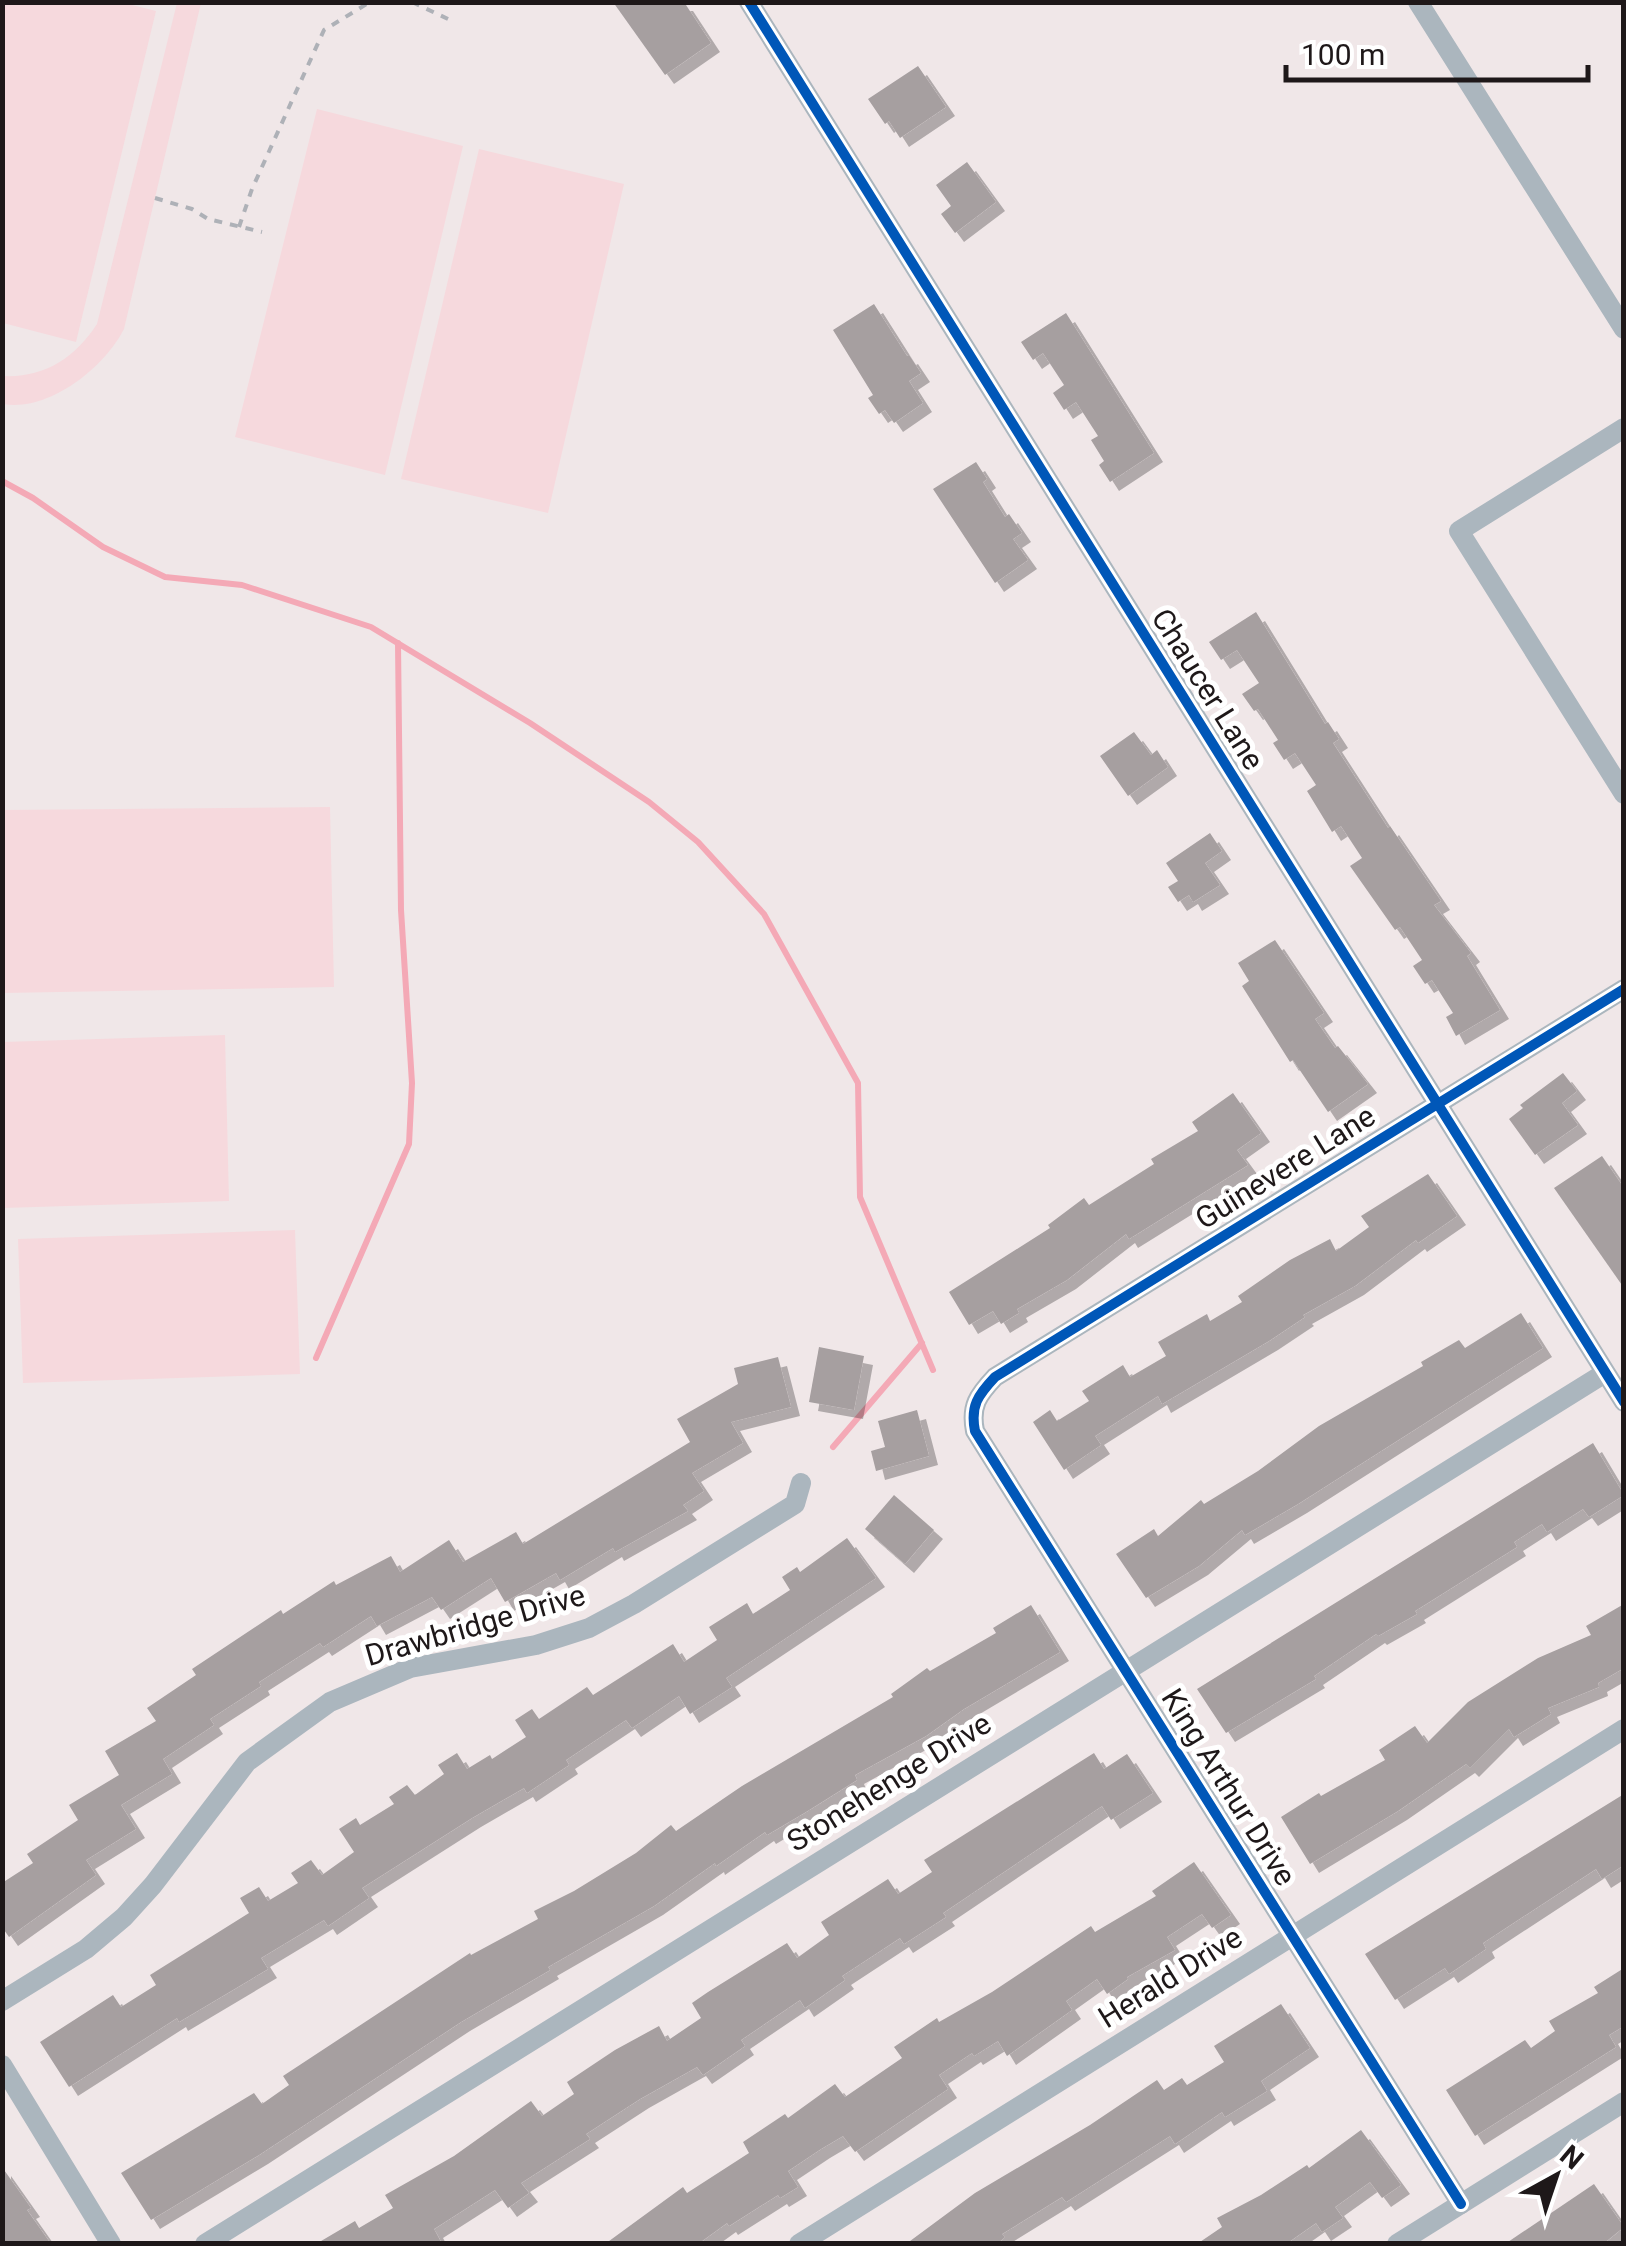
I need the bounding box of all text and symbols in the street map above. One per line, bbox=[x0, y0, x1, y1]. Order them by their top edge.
scale bar bbox=[1286, 20, 1588, 82]
text: 100 m bbox=[1301, 37, 1385, 72]
street label: Chaucer Lane bbox=[1145, 602, 1271, 776]
street label: Guinevere Lane bbox=[1189, 1098, 1381, 1236]
street label: Drawbridge Drive bbox=[361, 1577, 589, 1673]
street label: King Arthur Drive bbox=[1154, 1682, 1304, 1892]
street label: Stonehenge Drive bbox=[781, 1705, 997, 1859]
street label: Herald Drive bbox=[1092, 1919, 1248, 2035]
north arrow bbox=[1506, 2126, 1606, 2226]
text: N bbox=[1554, 2138, 1590, 2176]

